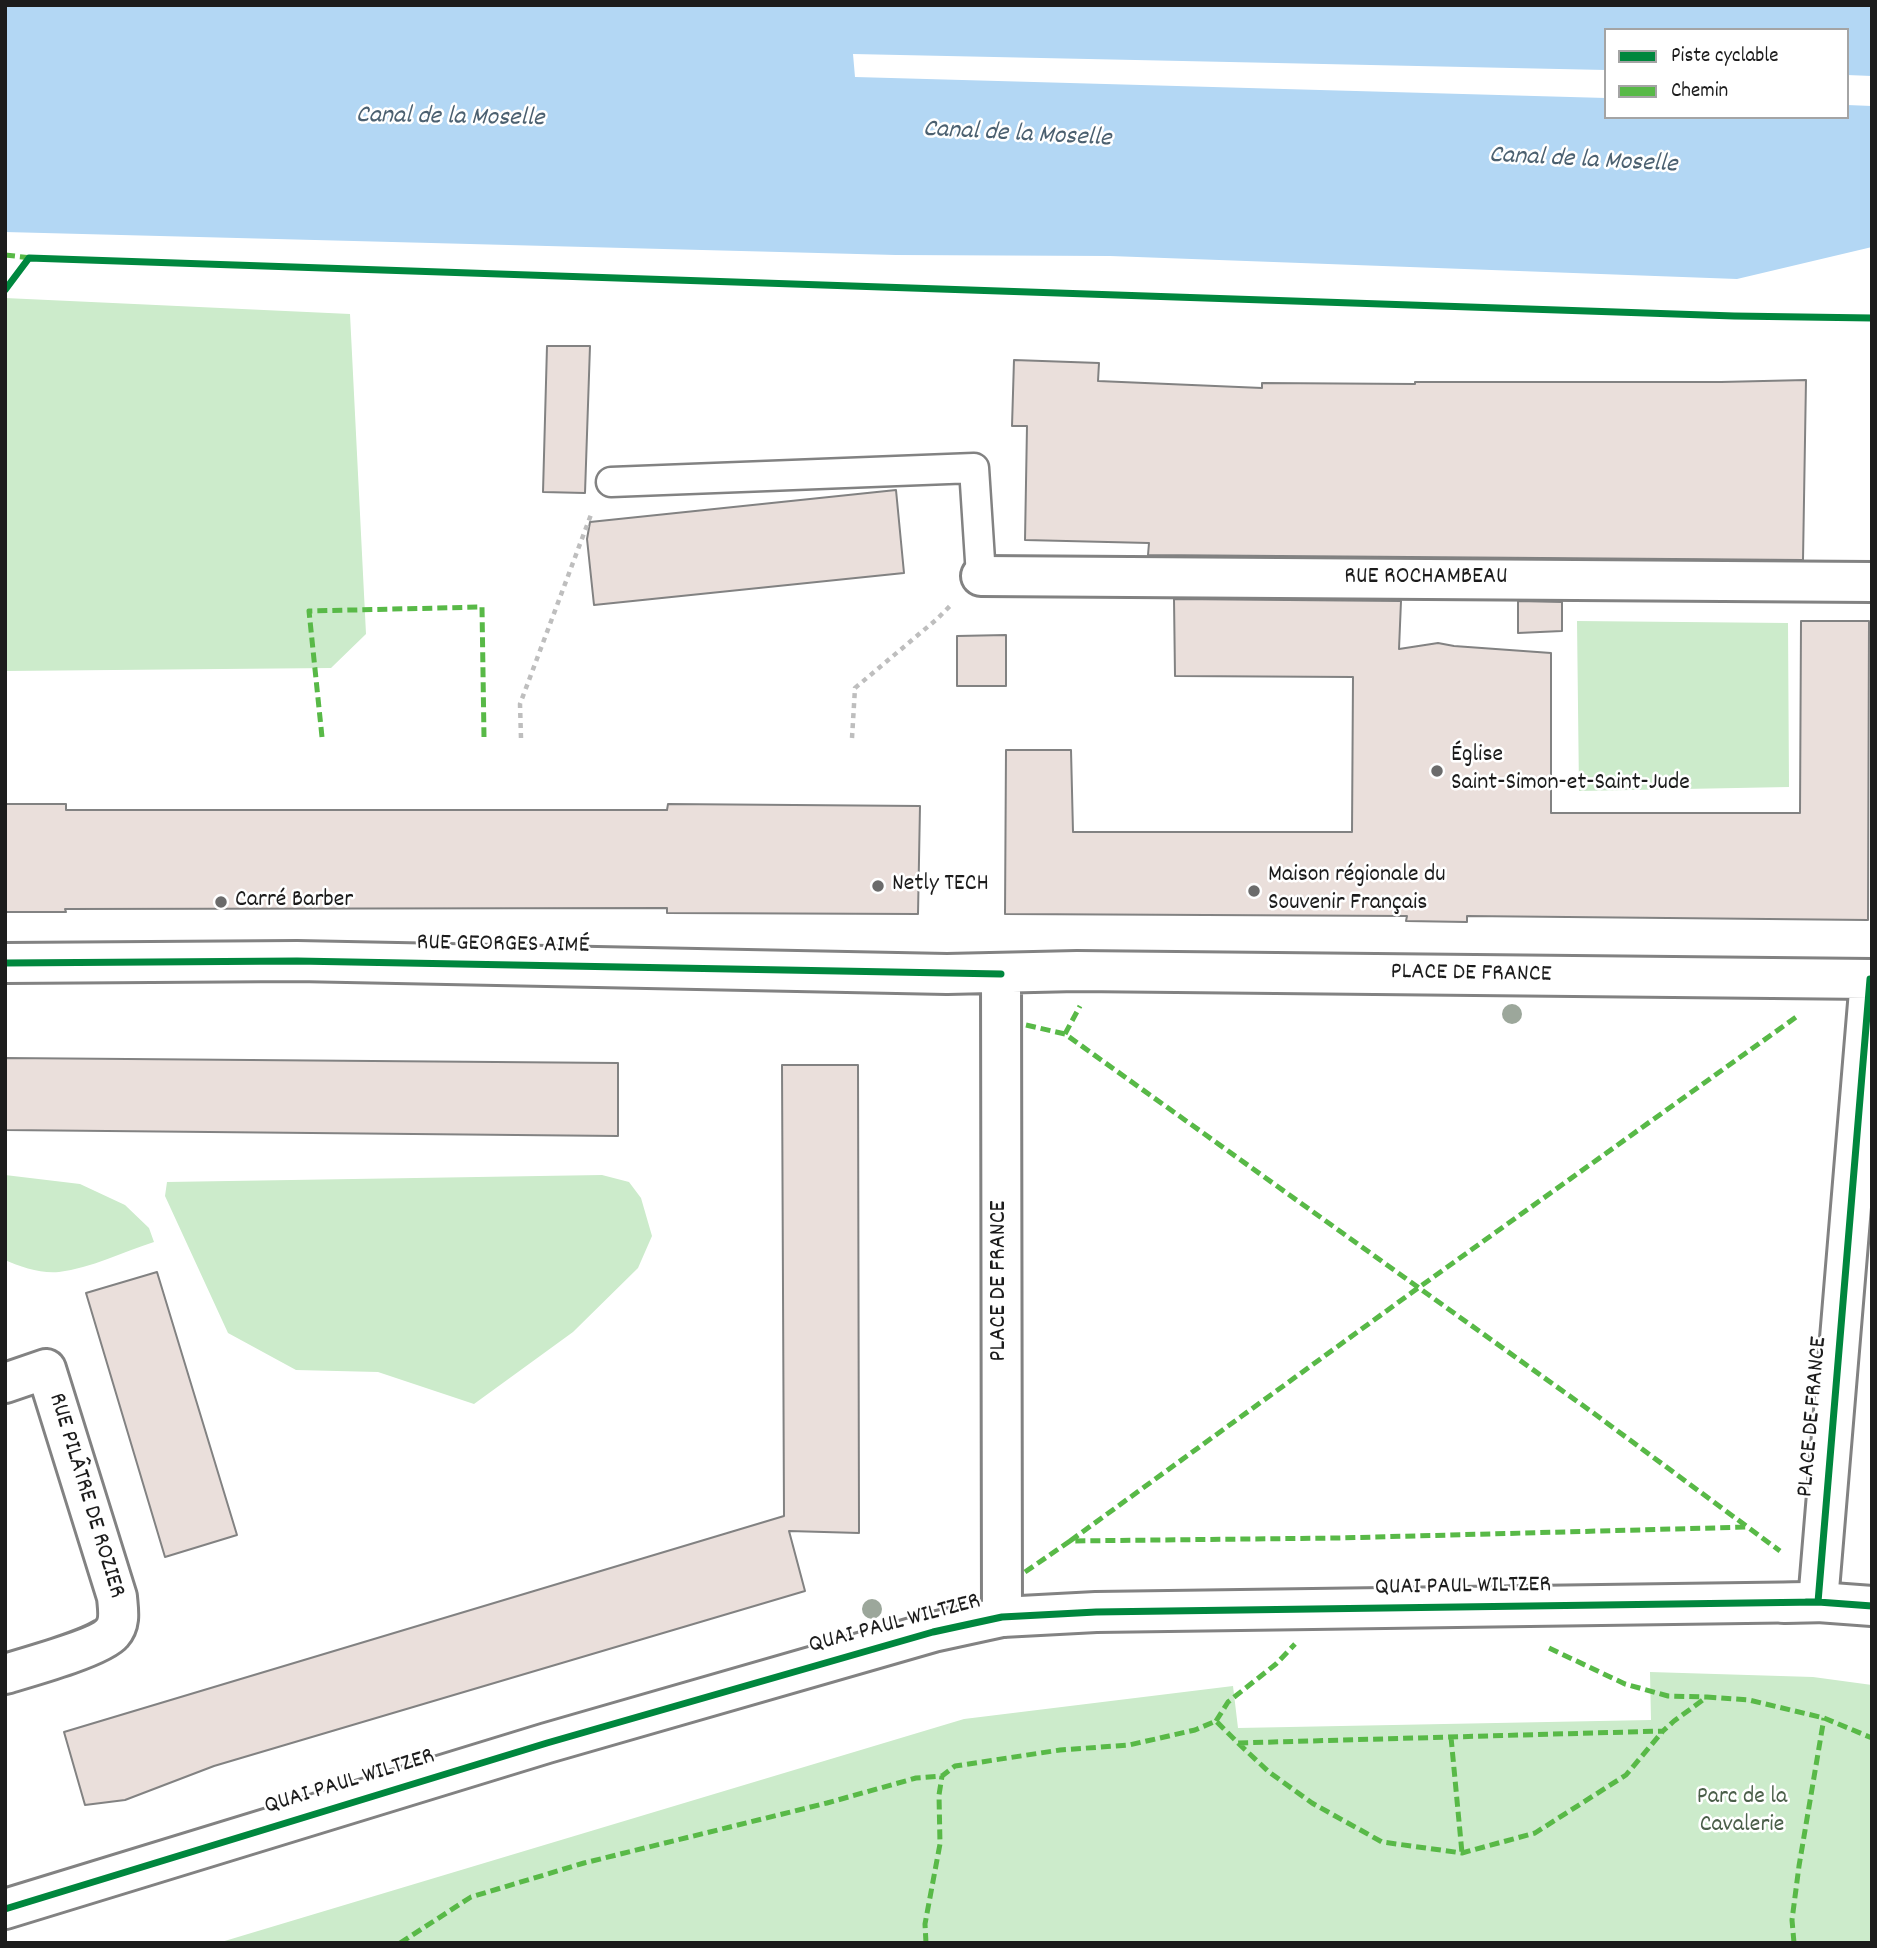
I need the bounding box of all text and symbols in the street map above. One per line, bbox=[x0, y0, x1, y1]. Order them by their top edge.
legend bbox=[1604, 28, 1849, 119]
text: Piste cyclable bbox=[1671, 42, 1779, 72]
text: Chemin bbox=[1671, 77, 1728, 107]
water label: Canal de la Moselle bbox=[356, 102, 544, 136]
water label: Canal de la Moselle bbox=[922, 115, 1112, 157]
water label: Canal de la Moselle bbox=[1488, 141, 1678, 183]
street label: RUE ROCHAMBEAU bbox=[1344, 565, 1508, 593]
place label: Église Saint-Simon-et-Saint-Jude bbox=[1451, 743, 1690, 799]
marker: Église Saint-Simon-et-Saint-Jude bbox=[1429, 763, 1445, 779]
place label: Maison régionale du Souvenir Français bbox=[1268, 863, 1446, 919]
place label: Netly TECH bbox=[892, 872, 989, 900]
marker: Netly TECH bbox=[870, 878, 886, 894]
marker: Maison régionale du Souvenir Français bbox=[1246, 883, 1262, 899]
place label: Carré Barber bbox=[235, 888, 353, 916]
marker: Carré Barber bbox=[213, 894, 229, 910]
street label: RUE GEORGES AIMÉ bbox=[416, 930, 590, 962]
street label: PLACE DE FRANCE bbox=[1390, 959, 1552, 991]
street label: PLACE DE FRANCE bbox=[987, 1201, 1015, 1361]
street label: PLACE DE FRANCE bbox=[1793, 1336, 1835, 1498]
street label: RUE PILÂTRE DE ROZIER bbox=[40, 1390, 130, 1602]
street label: QUAI PAUL WILTZER bbox=[1375, 1572, 1551, 1604]
street label: QUAI PAUL WILTZER bbox=[806, 1588, 984, 1662]
street label: QUAI PAUL WILTZER bbox=[262, 1743, 438, 1823]
park label: Parc de la Cavalerie bbox=[1697, 1785, 1787, 1841]

